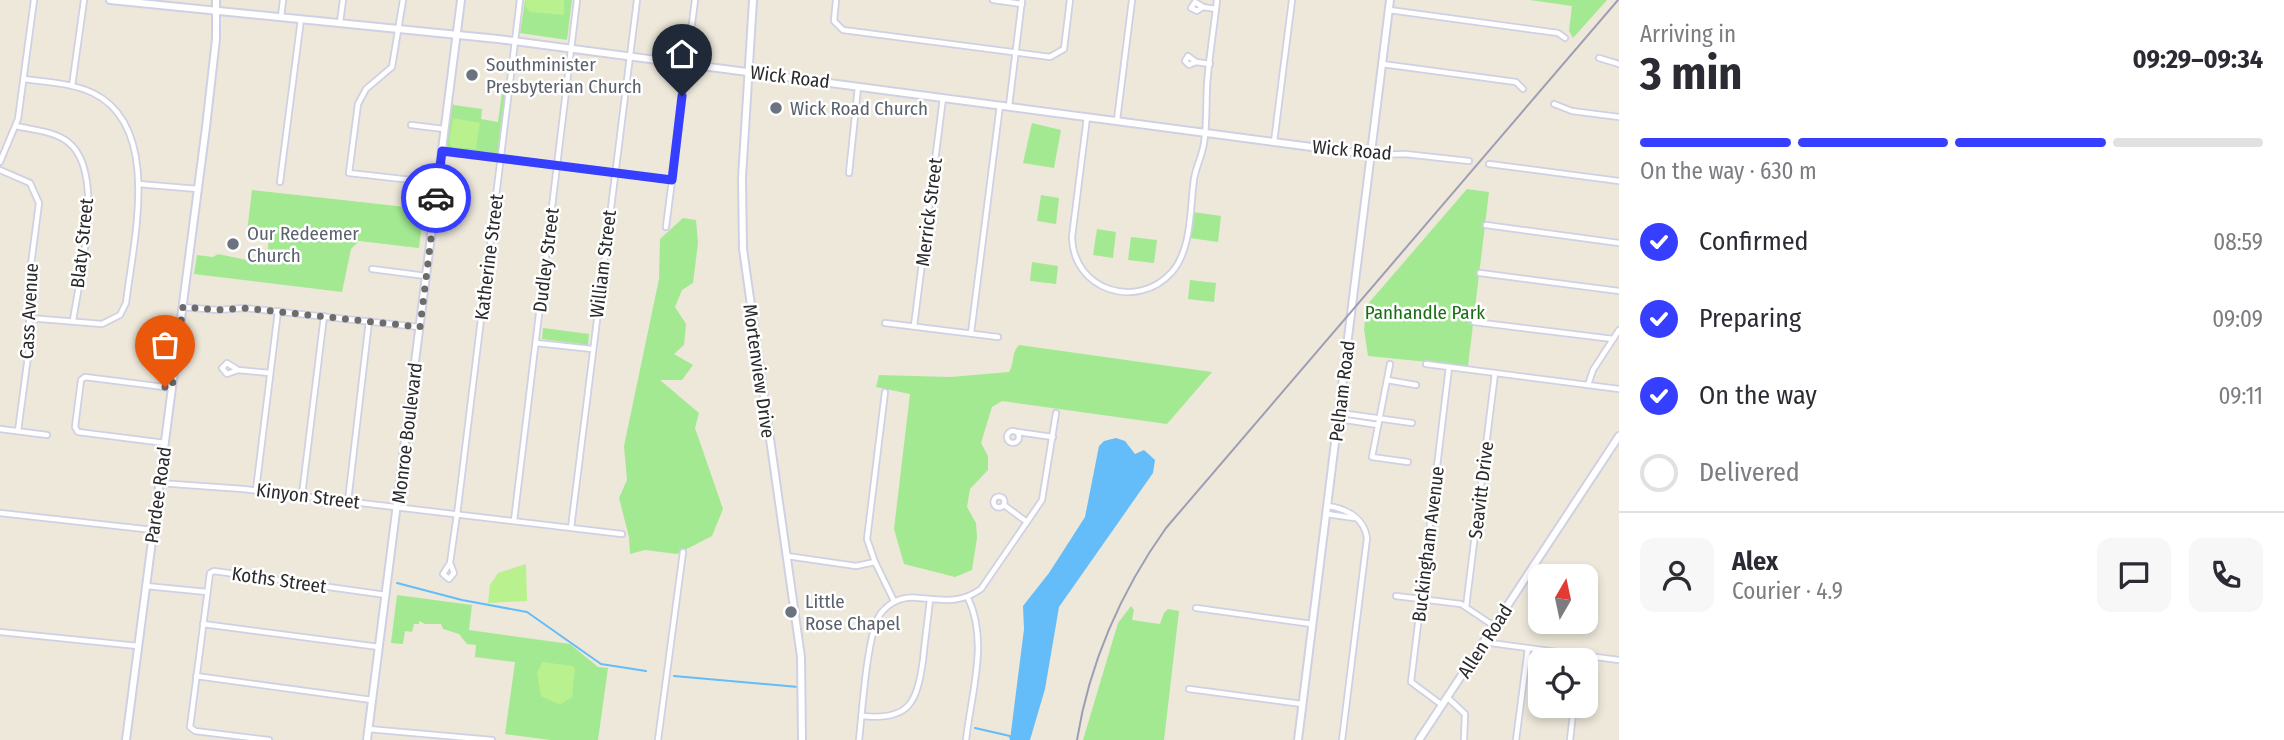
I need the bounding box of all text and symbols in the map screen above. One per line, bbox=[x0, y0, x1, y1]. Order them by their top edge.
text: Arriving in bbox=[1640, 20, 1736, 48]
pin bbox=[652, 24, 712, 96]
icon: home bbox=[663, 35, 701, 73]
text: 09:29–09:34 bbox=[2133, 44, 2263, 75]
text: 3 min bbox=[1640, 46, 1742, 101]
place label: Southminister Presbyterian Church bbox=[486, 53, 642, 98]
street label: Wick Road bbox=[749, 61, 831, 93]
marker: Southminister Presbyterian Church bbox=[464, 67, 480, 83]
place label: Wick Road Church bbox=[790, 97, 928, 120]
marker: Wick Road Church bbox=[768, 100, 784, 116]
street label: Wick Road bbox=[1311, 135, 1393, 165]
street label: Merrick Street bbox=[911, 156, 947, 268]
text: On the way · 630 m bbox=[1640, 157, 1817, 185]
courier bbox=[401, 163, 471, 233]
icon: car bbox=[417, 179, 455, 217]
street label: Katherine Street bbox=[470, 192, 508, 321]
street label: Blaty Street bbox=[66, 196, 98, 289]
street label: Dudley Street bbox=[528, 206, 564, 314]
street label: William Street bbox=[585, 208, 621, 319]
place label: Our Redeemer Church bbox=[247, 222, 359, 267]
icon: check bbox=[1640, 223, 1678, 261]
text: Confirmed bbox=[1699, 226, 1809, 257]
text: 08:59 bbox=[2213, 228, 2263, 256]
marker: Our Redeemer Church bbox=[225, 236, 241, 252]
street label: Cass Avenue bbox=[15, 262, 43, 360]
icon: check bbox=[1640, 300, 1678, 338]
park label: Panhandle Park bbox=[1365, 301, 1485, 324]
street label: Mortenview Drive bbox=[738, 303, 780, 439]
text: Preparing bbox=[1699, 303, 1801, 334]
text: 09:09 bbox=[2212, 305, 2263, 333]
pin bbox=[135, 315, 195, 387]
icon: bag bbox=[146, 326, 184, 364]
street label: Pelham Road bbox=[1324, 339, 1360, 443]
street label: Monroe Boulevard bbox=[387, 361, 427, 505]
icon: check bbox=[1640, 377, 1678, 415]
text: On the way bbox=[1699, 380, 1817, 411]
text: 09:11 bbox=[2218, 382, 2263, 410]
street label: Seavitt Drive bbox=[1464, 440, 1498, 540]
street label: Pardee Road bbox=[140, 445, 176, 545]
text: Delivered bbox=[1699, 457, 1800, 488]
street label: Buckingham Avenue bbox=[1407, 465, 1449, 623]
street label: Kinyon Street bbox=[255, 478, 362, 514]
button: person bbox=[1640, 538, 1714, 612]
button: chat bbox=[2097, 538, 2171, 612]
button: phone bbox=[2189, 538, 2263, 612]
text: Alex bbox=[1732, 546, 1778, 577]
street label: Koths Street bbox=[230, 562, 329, 598]
north arrow bbox=[1528, 564, 1598, 634]
map controls bbox=[1528, 564, 1598, 718]
text: Courier · 4.9 bbox=[1732, 577, 1843, 605]
place label: Little Rose Chapel bbox=[805, 590, 900, 635]
street label: Allen Road bbox=[1453, 600, 1517, 682]
marker: Little Rose Chapel bbox=[783, 604, 799, 620]
button: locate bbox=[1528, 648, 1598, 718]

